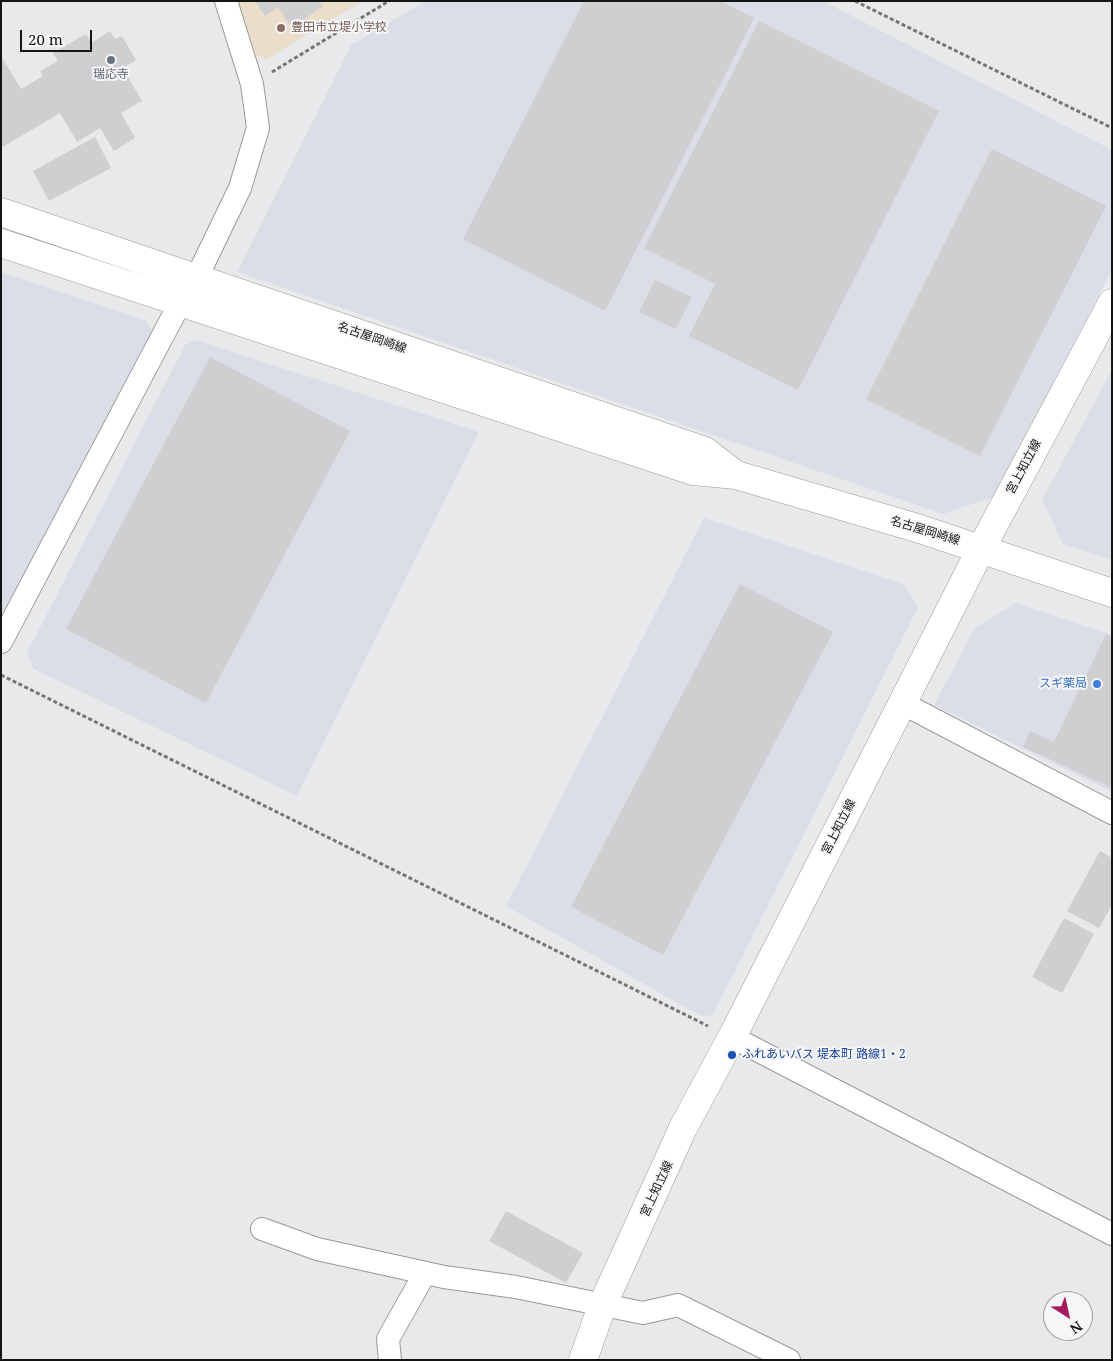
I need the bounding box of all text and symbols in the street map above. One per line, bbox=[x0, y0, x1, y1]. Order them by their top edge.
scale bar bbox=[22, 20, 95, 52]
place label: 豊田市立堤小学校 bbox=[291, 21, 387, 35]
marker: 豊田市立堤小学校 bbox=[275, 22, 287, 34]
text: 20 m bbox=[28, 29, 63, 49]
marker: 瑞応寺 bbox=[105, 54, 117, 66]
place label: 瑞応寺 bbox=[93, 68, 129, 82]
street label: 名古屋岡崎線 bbox=[336, 319, 408, 357]
street label: 宮上知立線 bbox=[1004, 437, 1044, 497]
street label: 名古屋岡崎線 bbox=[888, 514, 962, 548]
place label: スギ薬局 bbox=[1039, 677, 1087, 691]
marker: スギ薬局 bbox=[1091, 678, 1103, 690]
street label: 宮上知立線 bbox=[819, 797, 859, 857]
place label: ふれあいバス 堤本町 路線1・2 bbox=[742, 1048, 906, 1062]
marker: ふれあいバス 堤本町 路線1・2 bbox=[726, 1049, 738, 1061]
street label: 宮上知立線 bbox=[638, 1159, 676, 1219]
north arrow bbox=[1043, 1291, 1093, 1341]
text: N bbox=[1066, 1317, 1086, 1339]

